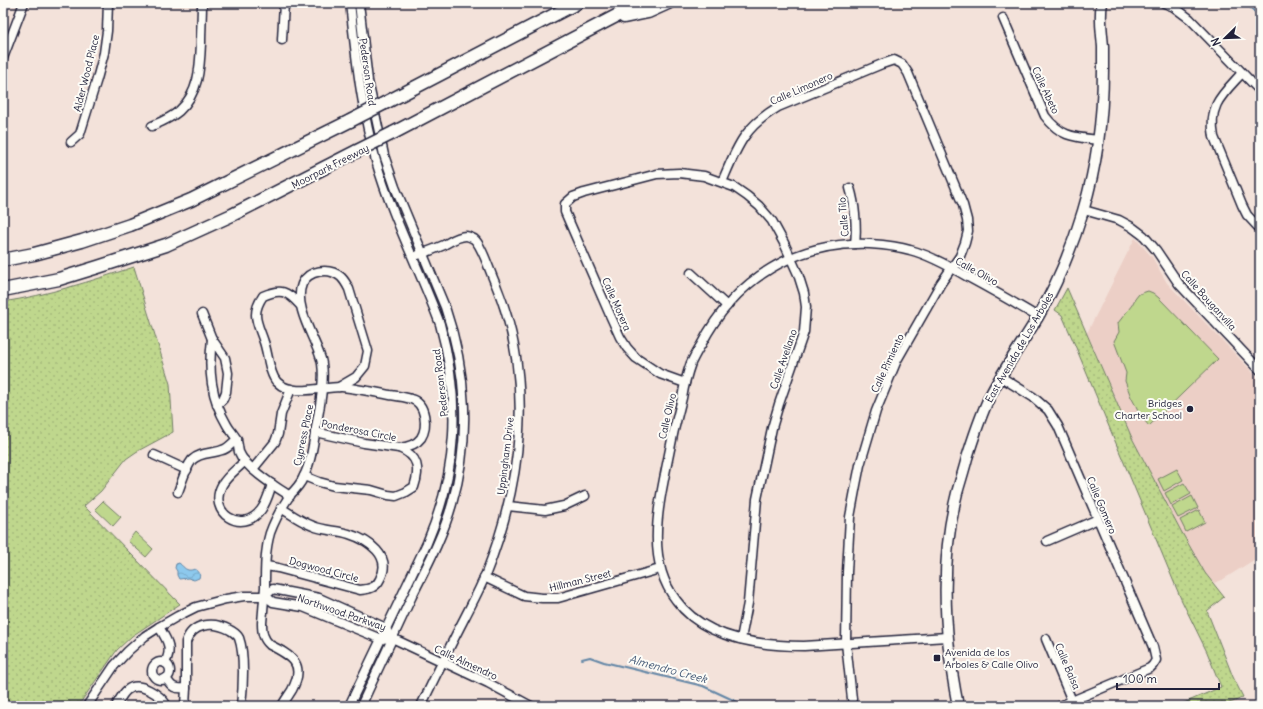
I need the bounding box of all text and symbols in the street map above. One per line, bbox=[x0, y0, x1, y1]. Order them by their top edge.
north arrow bbox=[1205, 18, 1245, 58]
street label: Alder Wood Place bbox=[71, 33, 102, 113]
text: N bbox=[1208, 36, 1224, 48]
street label: Pederson Road bbox=[356, 37, 379, 107]
street label: Calle Abeto bbox=[1029, 64, 1062, 116]
street label: Calle Limonero bbox=[768, 69, 835, 108]
street label: Moorpark Freeway bbox=[289, 141, 371, 192]
street label: Calle Tilo bbox=[835, 196, 852, 237]
street label: Calle Olivo bbox=[953, 254, 1001, 289]
street label: Calle Bouganvilla bbox=[1178, 267, 1239, 333]
street label: Calle Morera bbox=[599, 276, 634, 333]
street label: East Avenida de Los Arboles bbox=[982, 289, 1057, 405]
street label: Calle Avellano bbox=[767, 327, 800, 391]
street label: Calle Pimiento bbox=[868, 331, 907, 395]
street label: Pederson Road bbox=[430, 348, 451, 418]
street label: Calle Olivo bbox=[656, 391, 679, 441]
place label: Bridges Charter School bbox=[1115, 397, 1182, 422]
street label: Cypress Place bbox=[291, 403, 316, 467]
marker: Bridges Charter School bbox=[1185, 404, 1195, 414]
street label: Ponderosa Circle bbox=[320, 417, 398, 444]
street label: Uppingham Drive bbox=[494, 417, 517, 496]
street label: Calle Gomero bbox=[1084, 475, 1120, 536]
street label: Dogwood Circle bbox=[288, 554, 360, 585]
street label: Hillman Street bbox=[548, 566, 613, 594]
street label: Northwood Parkway bbox=[296, 591, 388, 634]
street label: Calle Balsa bbox=[1052, 641, 1083, 692]
street label: Calle Almendro bbox=[432, 642, 500, 683]
place label: Avenida de los Arboles & Calle Olivo bbox=[945, 646, 1039, 671]
water label: Almendro Creek bbox=[628, 652, 710, 686]
marker: Avenida de los Arboles & Calle Olivo bbox=[932, 653, 942, 663]
scale bar bbox=[1117, 665, 1219, 691]
text: 100 m bbox=[1123, 671, 1157, 686]

